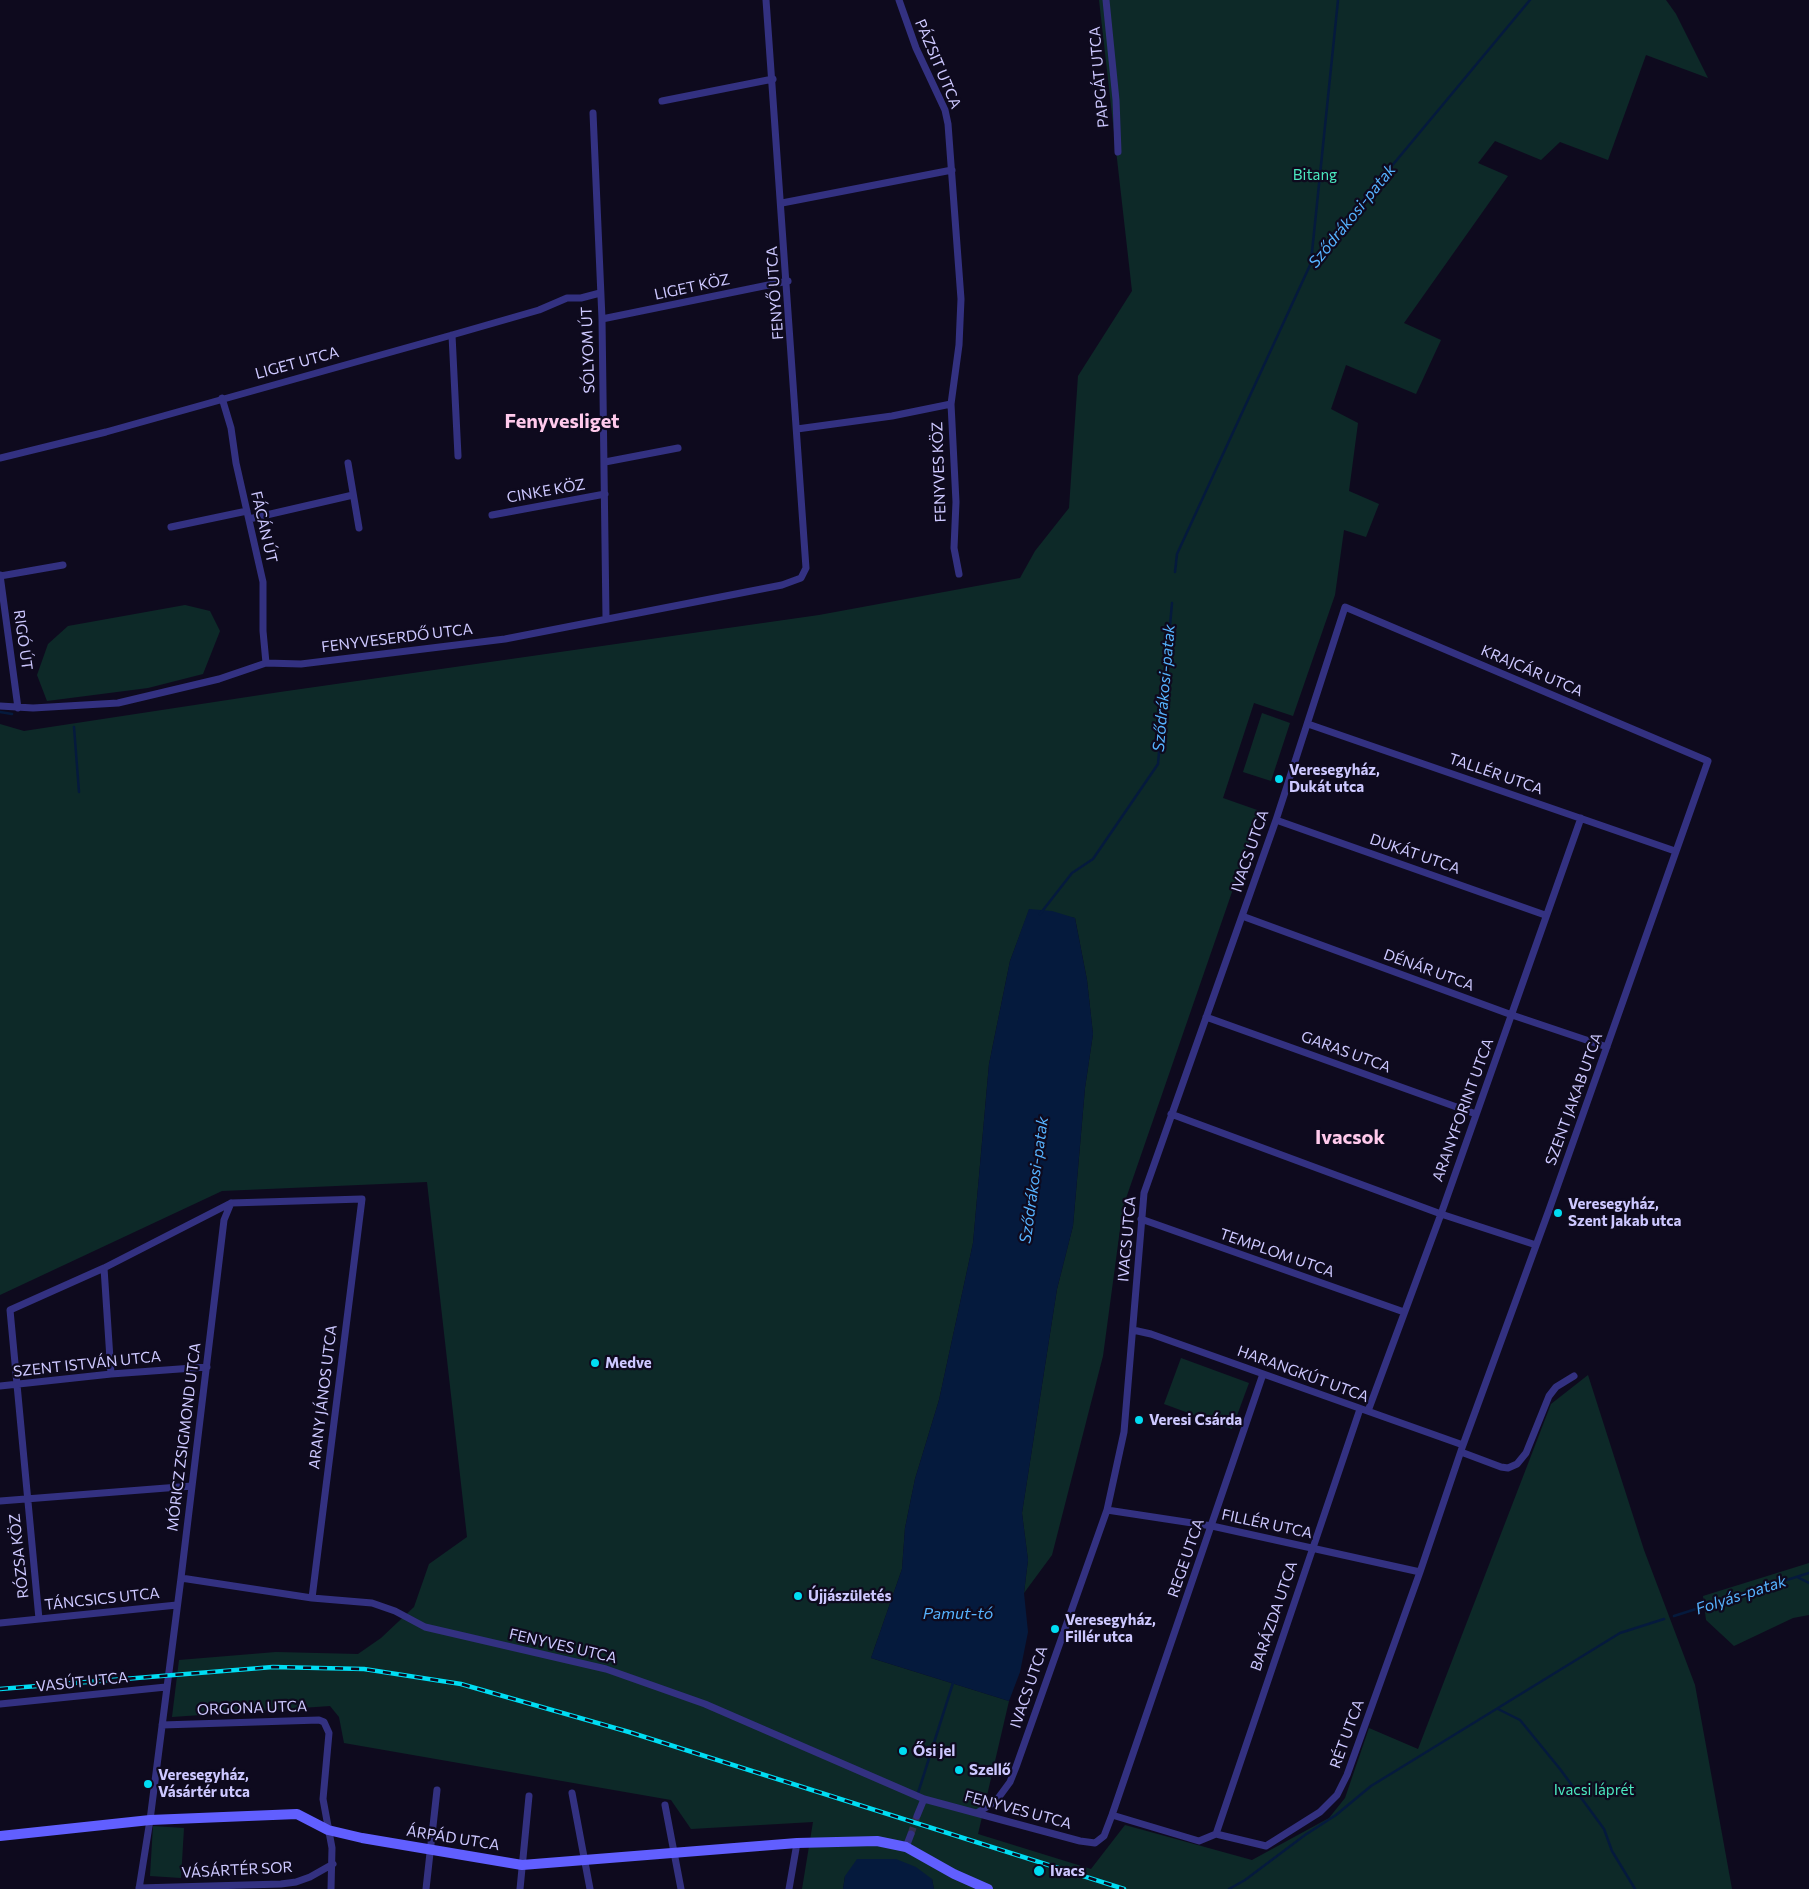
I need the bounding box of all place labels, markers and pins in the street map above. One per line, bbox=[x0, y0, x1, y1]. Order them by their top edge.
place label: Veresegyház, Dukát utca bbox=[1289, 761, 1380, 796]
marker: Veresegyház, Dukát utca bbox=[1273, 773, 1285, 785]
place label: Veresegyház, Szent Jakab utca bbox=[1568, 1195, 1681, 1230]
marker: Veresegyház, Szent Jakab utca bbox=[1552, 1207, 1564, 1219]
place label: Medve bbox=[605, 1354, 652, 1372]
marker: Medve bbox=[589, 1357, 601, 1369]
place label: Veresi Csárda bbox=[1149, 1411, 1242, 1429]
marker: Veresi Csárda bbox=[1133, 1414, 1145, 1426]
place label: Újjászületés bbox=[808, 1587, 891, 1605]
marker: Újjászületés bbox=[792, 1590, 804, 1602]
place label: Veresegyház, Fillér utca bbox=[1065, 1611, 1156, 1646]
marker: Veresegyház, Fillér utca bbox=[1049, 1623, 1061, 1635]
place label: Ősi jel bbox=[913, 1742, 955, 1760]
marker: Ősi jel bbox=[897, 1745, 909, 1757]
place label: Szellő bbox=[969, 1761, 1011, 1779]
marker: Szellő bbox=[953, 1764, 965, 1776]
place label: Veresegyház, Vásártér utca bbox=[158, 1766, 250, 1801]
marker: Veresegyház, Vásártér utca bbox=[142, 1778, 154, 1790]
place label: Ivacs bbox=[1050, 1862, 1085, 1880]
marker: Ivacs bbox=[1032, 1864, 1046, 1878]

